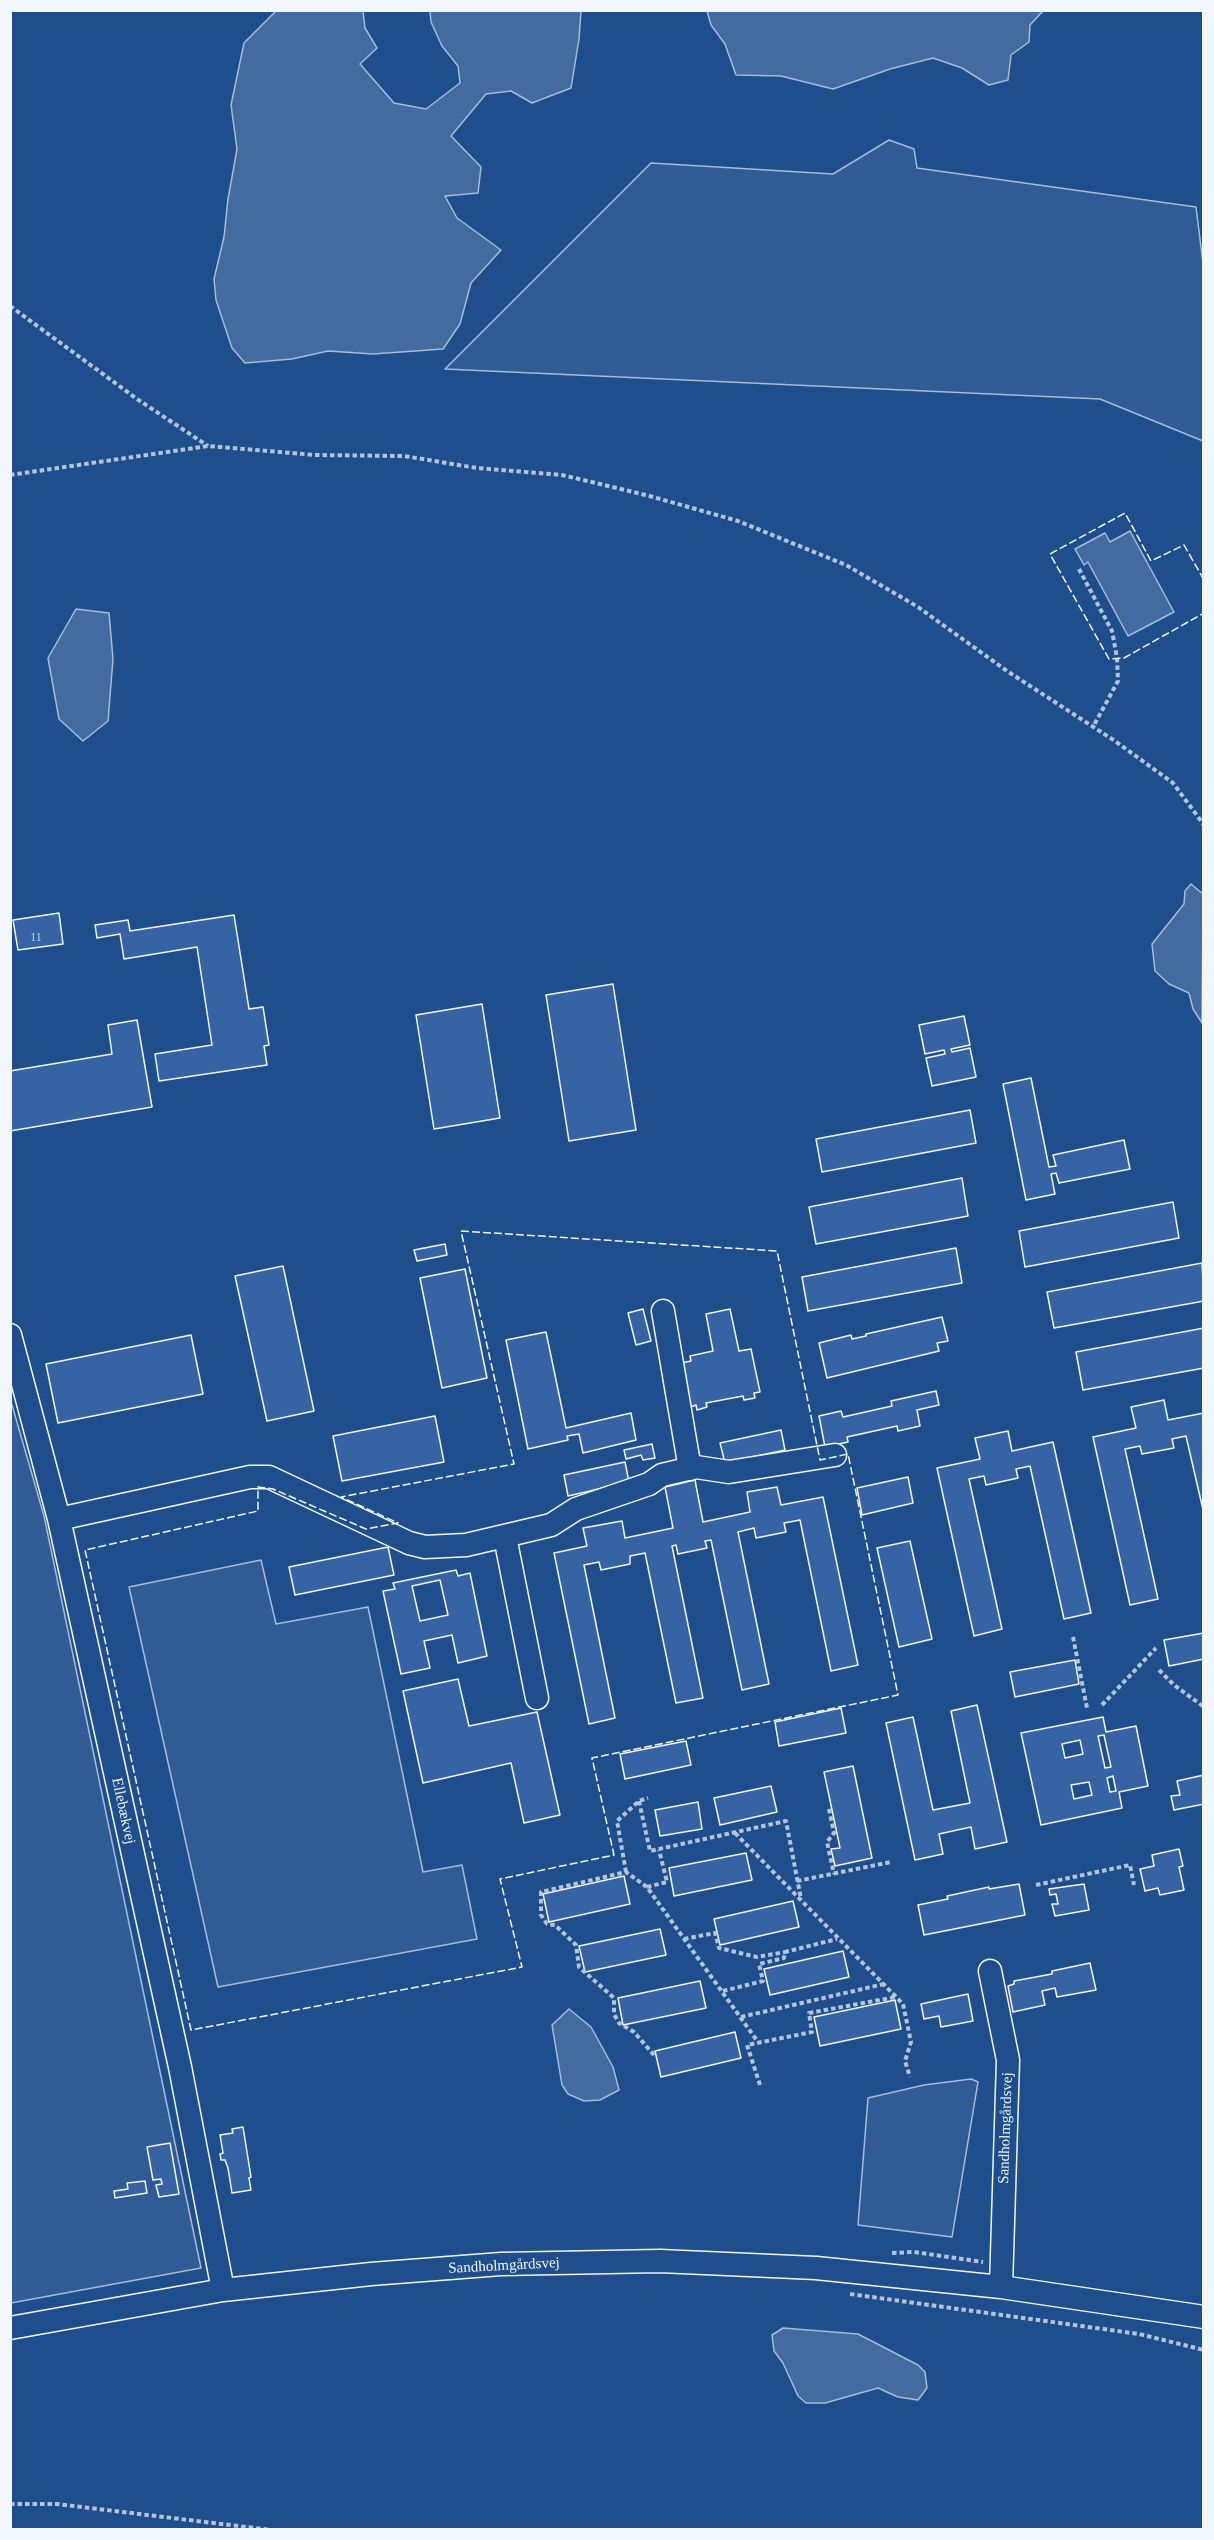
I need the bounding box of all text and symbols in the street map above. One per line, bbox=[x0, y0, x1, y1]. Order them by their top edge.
house number: 11 bbox=[30, 931, 42, 945]
street label: Ellebækvej bbox=[107, 1776, 139, 1846]
street label: Sandholmgårdsvej bbox=[995, 2072, 1017, 2184]
street label: Sandholmgårdsvej bbox=[448, 2254, 560, 2278]

